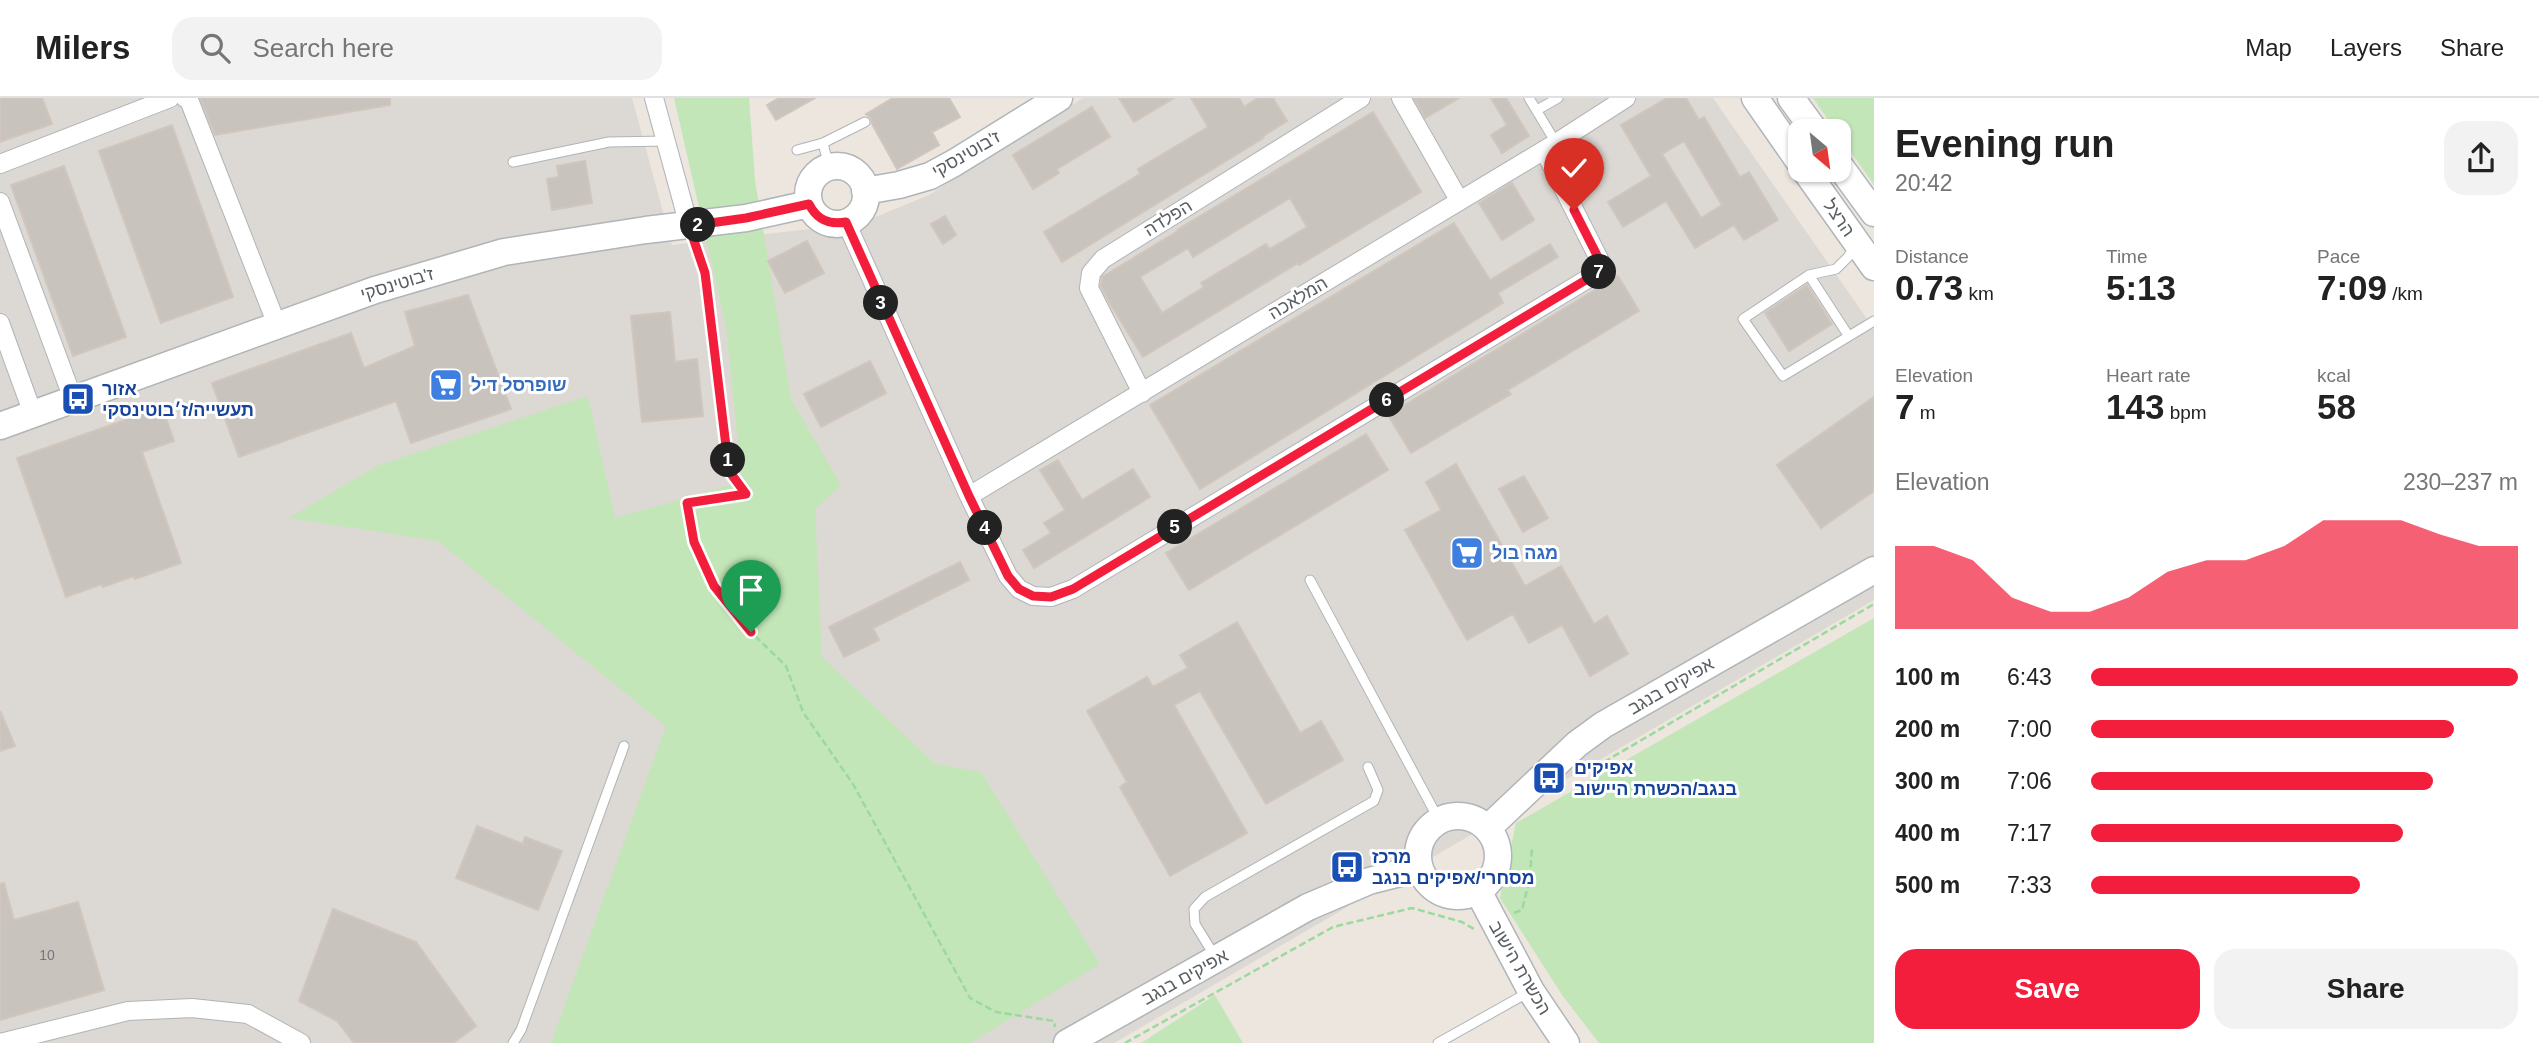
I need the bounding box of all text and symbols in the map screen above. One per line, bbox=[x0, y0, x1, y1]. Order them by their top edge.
search box bbox=[172, 17, 662, 80]
text: Milers bbox=[35, 29, 130, 66]
icon: search bbox=[196, 29, 234, 67]
text: Search here bbox=[252, 33, 394, 63]
text: Map bbox=[2245, 34, 2292, 61]
text: Layers bbox=[2330, 34, 2402, 61]
text: Share bbox=[2440, 34, 2504, 61]
north arrow bbox=[1788, 119, 1852, 182]
map controls bbox=[1788, 119, 1851, 182]
button: share bbox=[2444, 121, 2518, 195]
text: Evening run bbox=[1895, 123, 2115, 165]
street label: ז'בוטינסקי bbox=[928, 126, 1004, 181]
pin bbox=[1544, 138, 1604, 210]
icon: check bbox=[1555, 149, 1593, 187]
text: 20:42 bbox=[1895, 170, 1953, 196]
street label: הפלדה bbox=[1140, 196, 1196, 240]
street label: הרצל bbox=[1819, 196, 1859, 240]
pin: 2 bbox=[680, 208, 716, 242]
text: 2 bbox=[692, 214, 703, 235]
text: Distance bbox=[1895, 246, 1969, 267]
text: Time bbox=[2106, 246, 2148, 267]
text: Pace bbox=[2317, 246, 2360, 267]
pin: 7 bbox=[1582, 254, 1616, 290]
text: 7 bbox=[1593, 261, 1604, 282]
street label: ז'בוטינסקי bbox=[358, 263, 436, 305]
text: 0.73 bbox=[1895, 268, 1963, 307]
text: 5:13 bbox=[2106, 268, 2176, 307]
text: 7:09 bbox=[2317, 268, 2387, 307]
street label: המלאכה bbox=[1265, 273, 1331, 323]
text: km bbox=[1963, 283, 1994, 304]
text: /km bbox=[2387, 283, 2423, 304]
pin: 3 bbox=[864, 286, 898, 320]
text: 3 bbox=[875, 292, 886, 313]
text: Elevation bbox=[1895, 365, 1973, 386]
text: Heart rate bbox=[2106, 365, 2190, 386]
text: kcal bbox=[2317, 365, 2351, 386]
supermarket icon: שופרסל דיל bbox=[427, 366, 465, 404]
place label: שופרסל דיל bbox=[471, 375, 567, 395]
place label: אזור תעשייה/ז׳בוטינסקי bbox=[102, 379, 254, 420]
bus stop icon: אזור תעשייה/ז׳בוטינסקי bbox=[59, 380, 97, 418]
pin: 6 bbox=[1370, 382, 1404, 418]
text: 7 bbox=[1895, 387, 1914, 426]
text: 143 bbox=[2106, 387, 2164, 426]
text: 58 bbox=[2317, 387, 2356, 426]
text: 6 bbox=[1381, 389, 1392, 410]
text: m bbox=[1914, 402, 1936, 423]
text: bpm bbox=[2164, 402, 2207, 423]
pin: 1 bbox=[710, 442, 746, 478]
text: 1 bbox=[722, 449, 733, 470]
text: Elevation bbox=[1895, 469, 1990, 495]
text: 230–237 m bbox=[2403, 469, 2518, 495]
pin: 4 bbox=[968, 510, 1002, 546]
pin: 5 bbox=[1158, 510, 1192, 544]
text: 5 bbox=[1169, 516, 1180, 537]
text: 4 bbox=[979, 517, 990, 538]
supermarket icon: מגה בול bbox=[1448, 534, 1486, 572]
place label: מגה בול bbox=[1492, 543, 1558, 563]
pin bbox=[721, 560, 781, 632]
icon: arrive bbox=[732, 571, 770, 609]
street label: אפיקים בנגב bbox=[1625, 653, 1718, 718]
text: 100 m bbox=[1895, 664, 1960, 690]
text: 6:43 bbox=[2007, 664, 2052, 690]
text: 200 m bbox=[1895, 716, 1960, 742]
text: 7:00 bbox=[2007, 716, 2052, 742]
place label: אפיקים בנגב/הכשרת היישוב bbox=[1574, 758, 1737, 799]
bus stop icon: אפיקים בנגב/הכשרת היישוב bbox=[1530, 759, 1568, 797]
text: 300 m bbox=[1895, 768, 1960, 794]
text: 7:06 bbox=[2007, 768, 2052, 794]
text: 400 m bbox=[1895, 820, 1960, 846]
text: 7:17 bbox=[2007, 820, 2052, 846]
place label: מרכז מסחרי/אפיקים בנגב bbox=[1372, 847, 1535, 888]
bus stop icon: מרכז מסחרי/אפיקים בנגב bbox=[1328, 848, 1366, 886]
text: 500 m bbox=[1895, 872, 1960, 898]
text: 7:33 bbox=[2007, 872, 2052, 898]
street label: הכשרת הישוב bbox=[1485, 918, 1555, 1018]
street label: אפיקים בנגב bbox=[1138, 945, 1232, 1009]
house number: 10 bbox=[39, 947, 55, 963]
button: Save bbox=[1895, 949, 2200, 1029]
button: Share bbox=[2214, 949, 2518, 1029]

